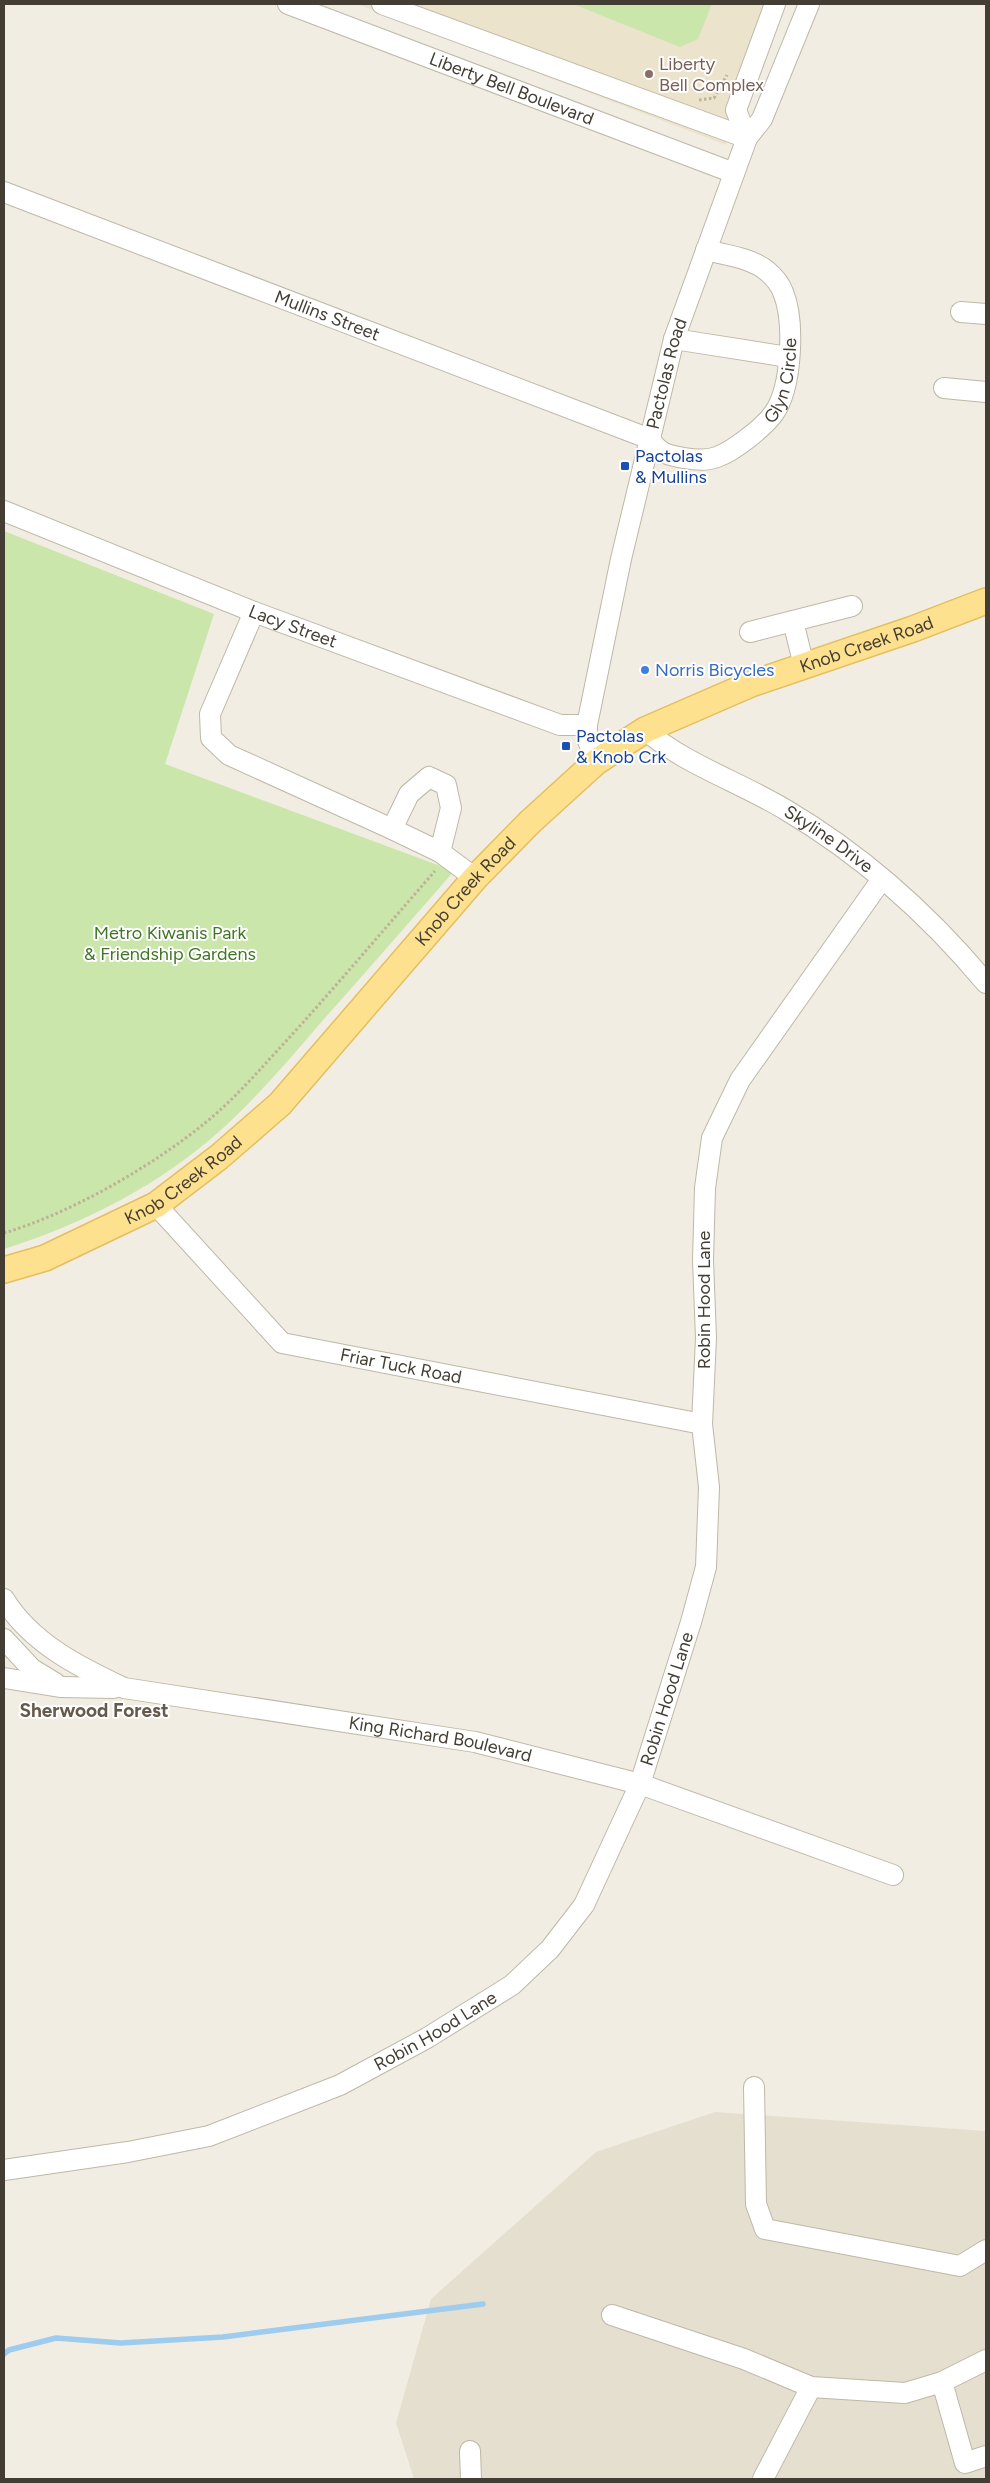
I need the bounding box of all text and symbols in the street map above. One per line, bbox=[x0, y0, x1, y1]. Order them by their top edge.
street label: Liberty Bell Boulevard bbox=[426, 48, 597, 130]
place label: Liberty Bell Complex bbox=[659, 53, 764, 96]
marker: Liberty Bell Complex bbox=[643, 68, 655, 80]
street label: Mullins Street bbox=[272, 286, 383, 346]
street label: Pactolas Road bbox=[642, 315, 692, 431]
street label: Glyn Circle bbox=[759, 337, 801, 428]
place label: Pactolas & Mullins bbox=[635, 445, 707, 488]
marker: Pactolas & Mullins bbox=[619, 460, 631, 472]
street label: Lacy Street bbox=[245, 600, 340, 653]
street label: Knob Creek Road bbox=[797, 611, 936, 678]
place label: Norris Bicycles bbox=[655, 659, 774, 681]
marker: Norris Bicycles bbox=[639, 664, 651, 676]
place label: Pactolas & Knob Crk bbox=[576, 725, 667, 768]
marker: Pactolas & Knob Crk bbox=[560, 740, 572, 752]
street label: Skyline Drive bbox=[780, 800, 878, 878]
street label: Knob Creek Road bbox=[410, 832, 520, 950]
park label: Metro Kiwanis Park & Friendship Gardens bbox=[84, 922, 256, 965]
street label: Knob Creek Road bbox=[121, 1131, 247, 1229]
street label: Robin Hood Lane bbox=[693, 1230, 715, 1369]
street label: Friar Tuck Road bbox=[338, 1343, 464, 1388]
street label: Robin Hood Lane bbox=[635, 1629, 698, 1768]
district label: Sherwood Forest bbox=[19, 1699, 169, 1722]
street label: King Richard Boulevard bbox=[347, 1712, 534, 1767]
street label: Robin Hood Lane bbox=[370, 1986, 501, 2076]

